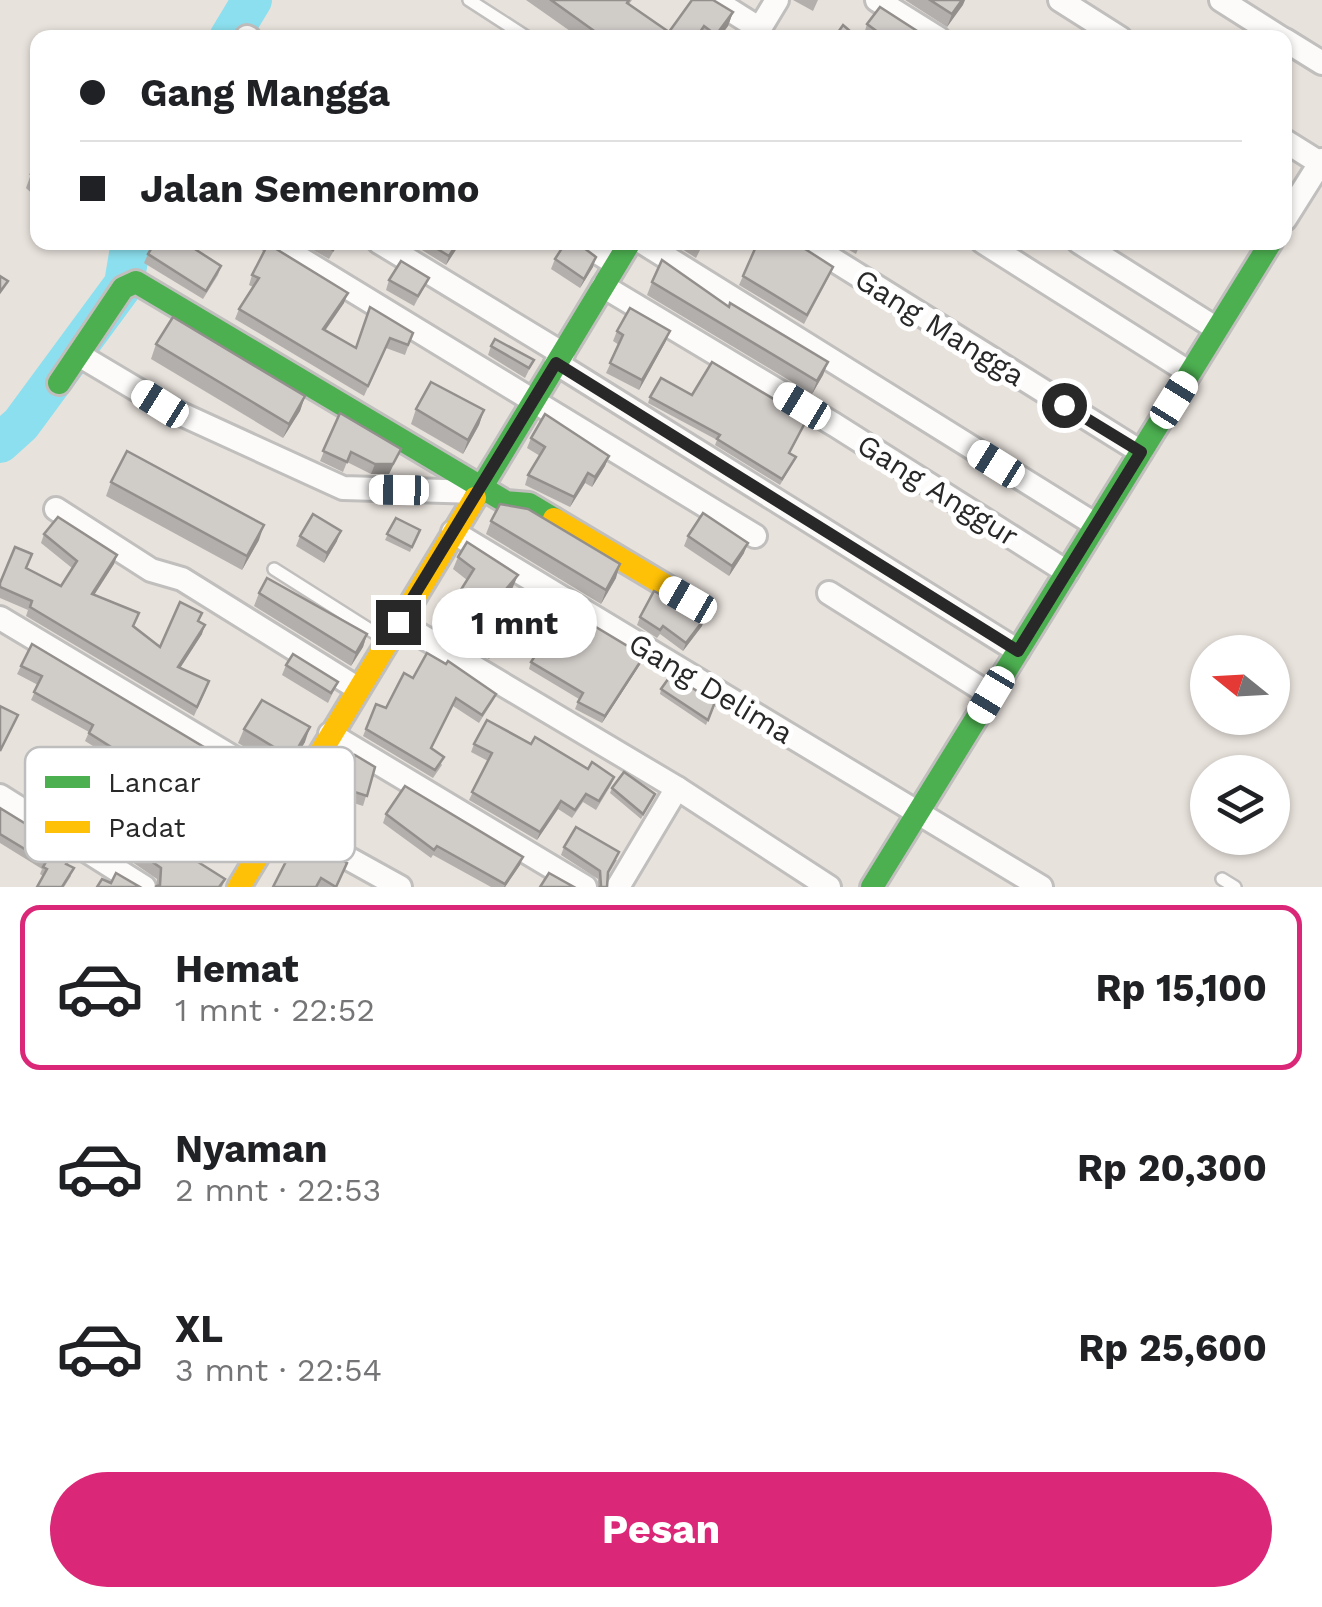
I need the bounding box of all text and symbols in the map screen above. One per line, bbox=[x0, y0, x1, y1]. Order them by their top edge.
text: Gang Mangga bbox=[140, 71, 390, 115]
text: Jalan Semenromo bbox=[140, 167, 480, 211]
street label: Gang Mangga bbox=[849, 261, 1031, 393]
car bbox=[1145, 367, 1203, 433]
car bbox=[127, 375, 193, 433]
car bbox=[769, 378, 835, 434]
route start bbox=[1042, 383, 1087, 428]
street label: Gang Anggur bbox=[851, 427, 1025, 553]
car bbox=[963, 435, 1029, 493]
car bbox=[369, 474, 429, 506]
car bbox=[655, 572, 721, 628]
callout: 1 mnt bbox=[433, 587, 598, 657]
route end bbox=[376, 600, 421, 645]
text: 1 mnt bbox=[471, 604, 558, 642]
street label: Gang Delima bbox=[623, 625, 799, 751]
north arrow bbox=[1190, 635, 1290, 735]
map controls bbox=[1190, 635, 1290, 855]
car bbox=[963, 662, 1019, 728]
legend bbox=[25, 747, 355, 862]
button: layers bbox=[1190, 755, 1290, 855]
text: Lancar bbox=[108, 766, 201, 799]
text: Padat bbox=[108, 811, 186, 844]
icon: car bbox=[55, 943, 145, 1033]
text: Hemat bbox=[175, 947, 299, 991]
text: Rp 15,100 bbox=[1095, 966, 1267, 1010]
text: 1 mnt · 22:52 bbox=[175, 991, 375, 1029]
icon: car bbox=[55, 1123, 145, 1213]
text: Nyaman bbox=[175, 1127, 327, 1171]
text: Rp 20,300 bbox=[1077, 1146, 1267, 1190]
text: 2 mnt · 22:53 bbox=[175, 1171, 381, 1209]
icon: car bbox=[55, 1303, 145, 1393]
text: XL bbox=[175, 1307, 223, 1351]
text: Rp 25,600 bbox=[1078, 1326, 1267, 1370]
text: 3 mnt · 22:54 bbox=[175, 1351, 382, 1389]
button: Pesan bbox=[50, 1472, 1272, 1587]

